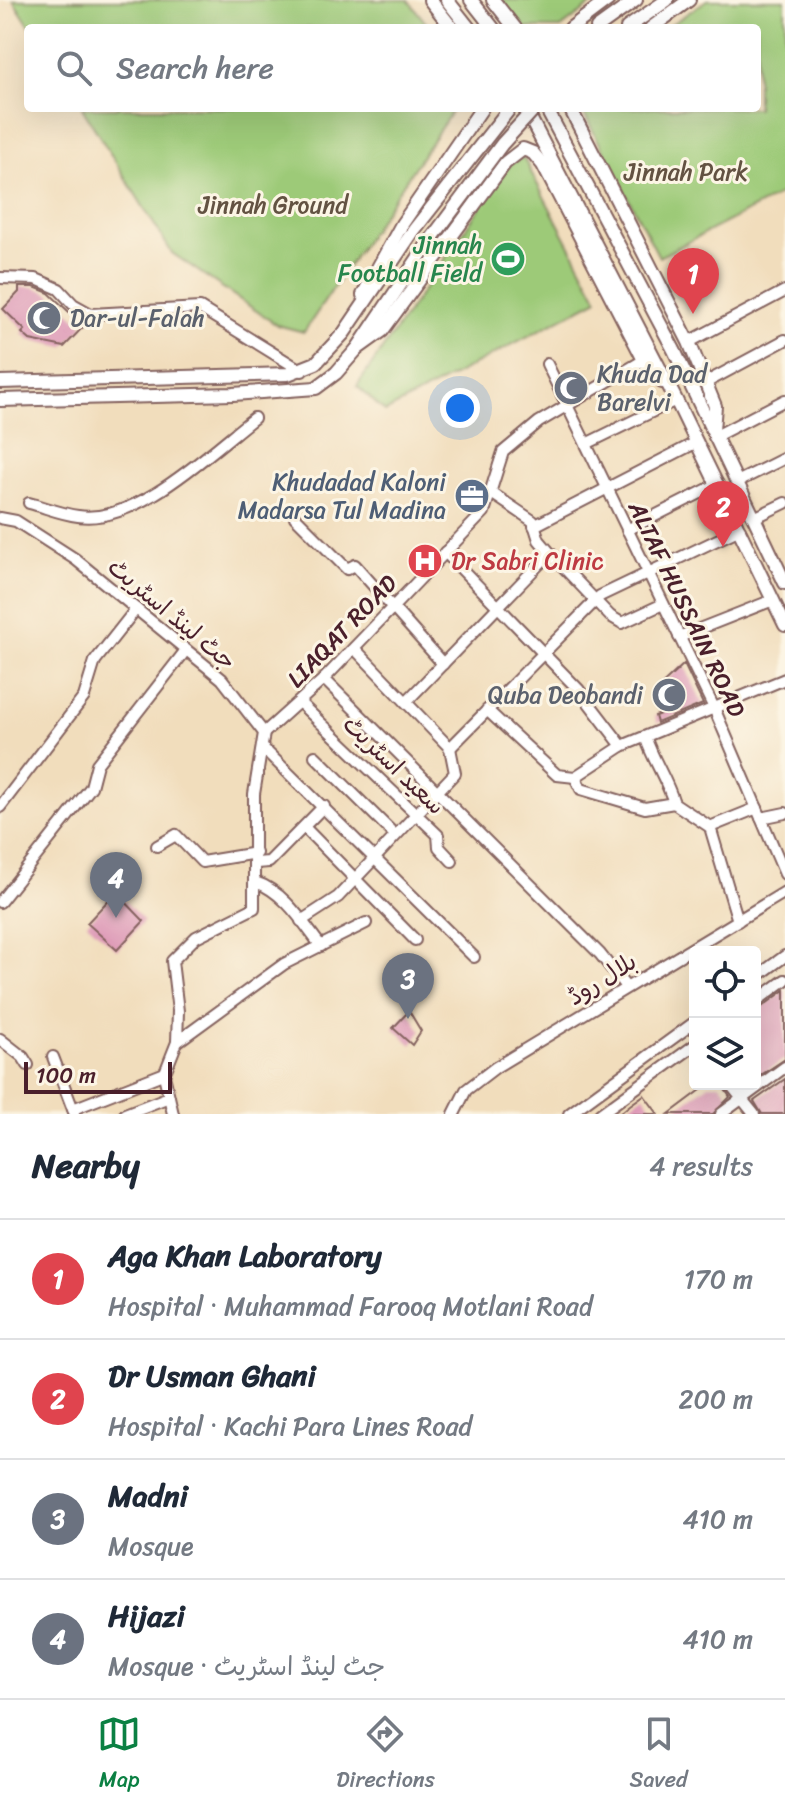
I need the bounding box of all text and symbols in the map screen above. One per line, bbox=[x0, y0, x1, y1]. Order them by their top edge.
search box bbox=[24, 24, 761, 112]
text: Search here bbox=[116, 41, 274, 95]
icon: search bbox=[52, 46, 96, 90]
park label: Jinnah Park bbox=[623, 151, 748, 193]
park label: Jinnah Ground bbox=[197, 184, 349, 226]
place label: Jinnah Football Field bbox=[338, 224, 483, 294]
sports icon: Jinnah Football Field bbox=[489, 240, 527, 278]
pin: 1 bbox=[667, 248, 719, 314]
place label: Dar-ul-Falah bbox=[70, 297, 205, 339]
mosque icon: Dar-ul-Falah bbox=[25, 299, 63, 337]
place label: Khuda Dad Barelvi bbox=[597, 353, 708, 423]
mosque icon: Khuda Dad Barelvi bbox=[552, 369, 590, 407]
your location bbox=[440, 388, 480, 428]
place label: Khudadad Kaloni Madarsa Tul Madina bbox=[238, 461, 446, 531]
office icon: Khudadad Kaloni Madarsa Tul Madina bbox=[453, 477, 491, 515]
pin: 2 bbox=[697, 481, 749, 547]
street label: ALTAF HUSSAIN ROAD bbox=[616, 493, 758, 724]
place label: Dr Sabri Clinic bbox=[451, 540, 603, 582]
hospital icon: Dr Sabri Clinic bbox=[406, 542, 444, 580]
street label: جٹ لینڈ اسٹریٹ bbox=[98, 547, 246, 681]
street label: LIAQAT ROAD bbox=[276, 564, 408, 698]
place label: Quba Deobandi bbox=[488, 674, 643, 716]
mosque icon: Quba Deobandi bbox=[650, 676, 688, 714]
street label: سعید اسٹریٹ bbox=[333, 705, 455, 825]
pin: 4 bbox=[90, 852, 142, 918]
street label: بلال روڈ bbox=[559, 941, 645, 1017]
map controls bbox=[689, 946, 761, 1090]
button: locate bbox=[689, 946, 761, 1018]
pin: 3 bbox=[382, 953, 434, 1019]
button: layers bbox=[689, 1018, 761, 1090]
text: 100 m bbox=[36, 1056, 96, 1095]
scale bar bbox=[24, 1058, 172, 1094]
text: Nearby bbox=[32, 1136, 140, 1196]
text: 4 results bbox=[649, 1143, 753, 1189]
text: Aga Khan Laboratory bbox=[108, 1229, 382, 1283]
text: 1 bbox=[52, 1256, 64, 1302]
text: 170 m bbox=[684, 1256, 753, 1302]
text: Hospital · Muhammad Farooq Motlani Road bbox=[108, 1283, 593, 1329]
text: Dr Usman Ghani bbox=[108, 1349, 316, 1403]
text: 2 bbox=[50, 1376, 66, 1422]
text: 200 m bbox=[678, 1376, 753, 1422]
text: Hospital · Kachi Para Lines Road bbox=[108, 1403, 472, 1449]
text: Madni bbox=[108, 1469, 188, 1523]
text: 3 bbox=[51, 1496, 65, 1542]
text: 410 m bbox=[682, 1496, 753, 1542]
text: Mosque bbox=[108, 1523, 194, 1569]
text: Hijazi bbox=[108, 1589, 185, 1643]
text: 4 bbox=[50, 1616, 66, 1662]
text: 410 m bbox=[682, 1616, 753, 1662]
text: Mosque · جٹ لینڈ اسٹریٹ bbox=[108, 1643, 385, 1689]
tab: Map bbox=[97, 1712, 141, 1799]
tab: Directions bbox=[336, 1712, 435, 1799]
tab: Saved bbox=[630, 1712, 688, 1799]

